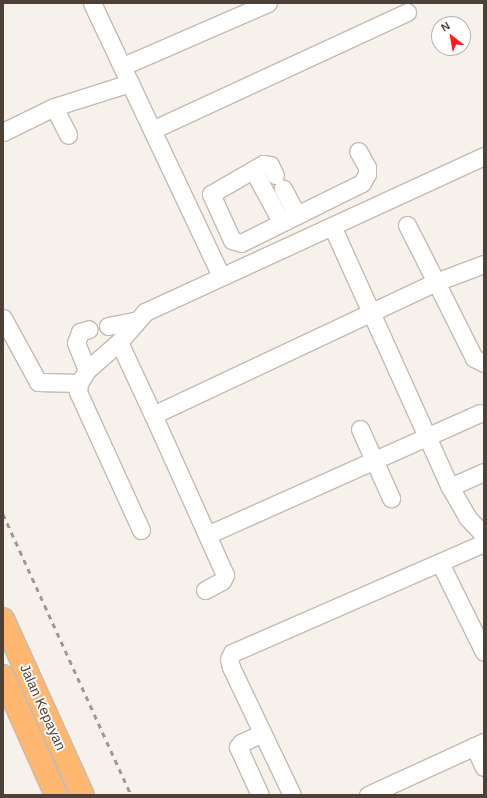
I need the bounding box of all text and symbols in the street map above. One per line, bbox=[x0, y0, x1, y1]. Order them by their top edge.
north arrow bbox=[431, 16, 471, 56]
text: N bbox=[439, 19, 452, 34]
street label: Jalan Kepayan bbox=[16, 661, 70, 753]

